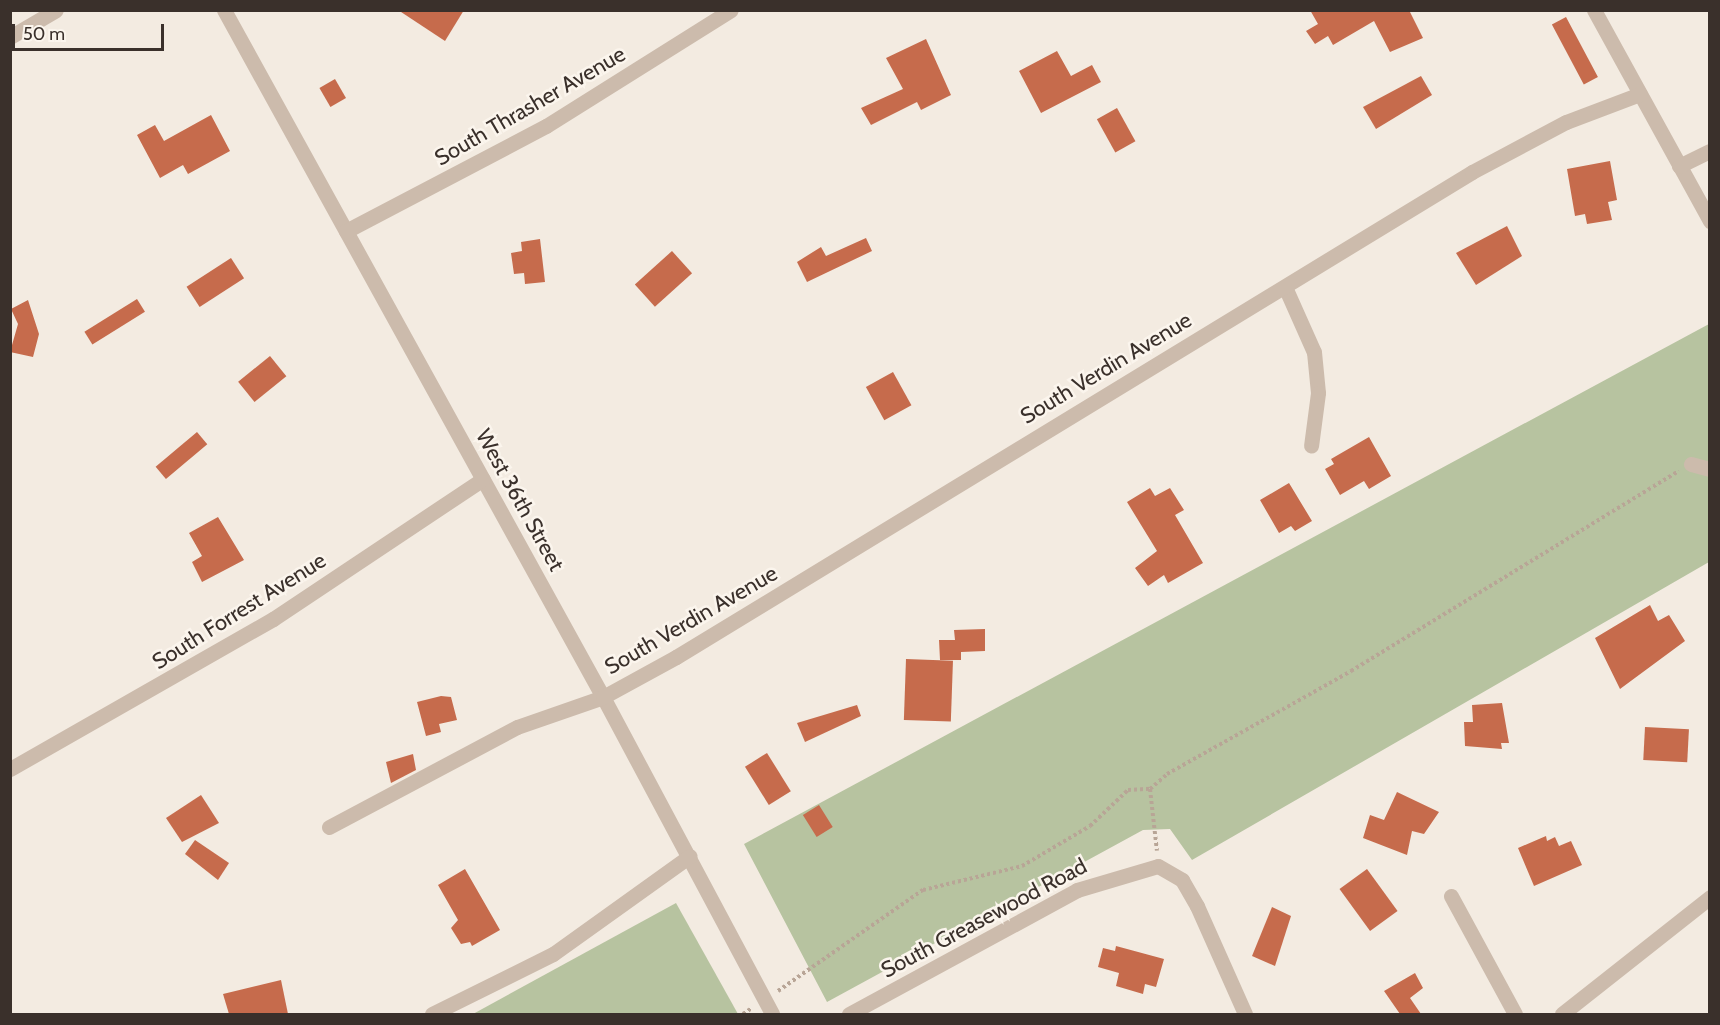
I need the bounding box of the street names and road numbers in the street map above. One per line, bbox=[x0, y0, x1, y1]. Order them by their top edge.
street label: South Thrasher Avenue bbox=[430, 41, 630, 171]
street label: South Verdin Avenue bbox=[1016, 307, 1196, 429]
street label: West 36th Street bbox=[470, 425, 570, 575]
street label: South Forrest Avenue bbox=[147, 547, 331, 675]
street label: South Verdin Avenue bbox=[600, 560, 782, 680]
street label: South Greasewood Road bbox=[877, 853, 1091, 983]

